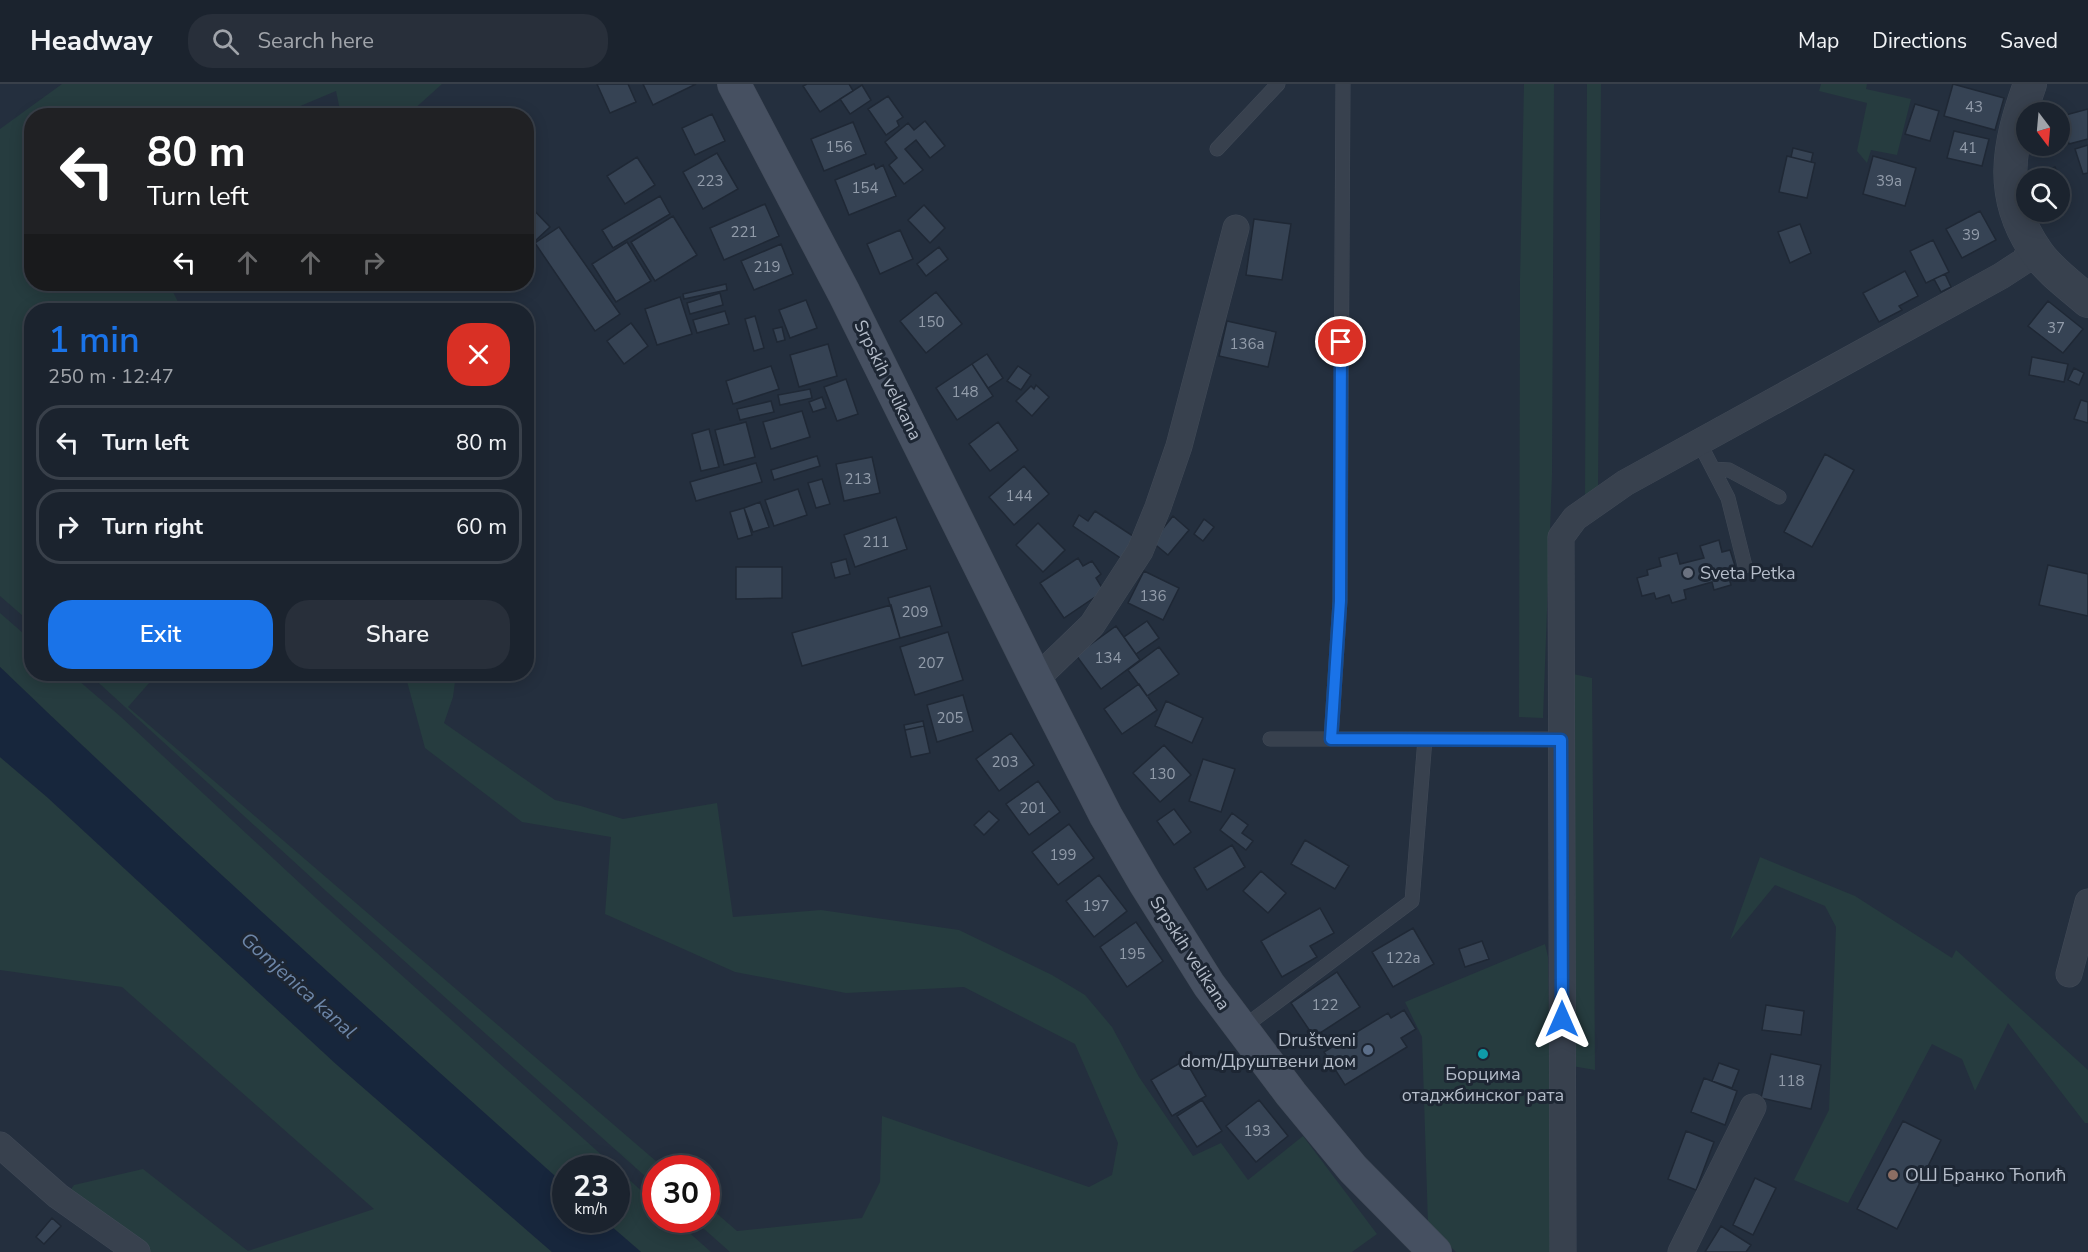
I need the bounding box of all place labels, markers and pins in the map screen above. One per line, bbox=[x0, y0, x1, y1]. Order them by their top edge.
pin bbox=[1315, 316, 1366, 367]
place label: Sveta Petka bbox=[1700, 561, 1795, 585]
marker: Sveta Petka bbox=[1681, 566, 1695, 580]
place label: Društveni dom/Друштвени дом bbox=[1181, 1028, 1356, 1073]
marker: Društveni dom/Друштвени дом bbox=[1361, 1043, 1375, 1057]
marker: Борцима отаджбинског рата bbox=[1476, 1047, 1490, 1061]
place label: Борцима отаджбинског рата bbox=[1402, 1062, 1564, 1107]
place label: ОШ Бранко Ћопић bbox=[1905, 1163, 2066, 1187]
marker: ОШ Бранко Ћопић bbox=[1886, 1168, 1900, 1182]

